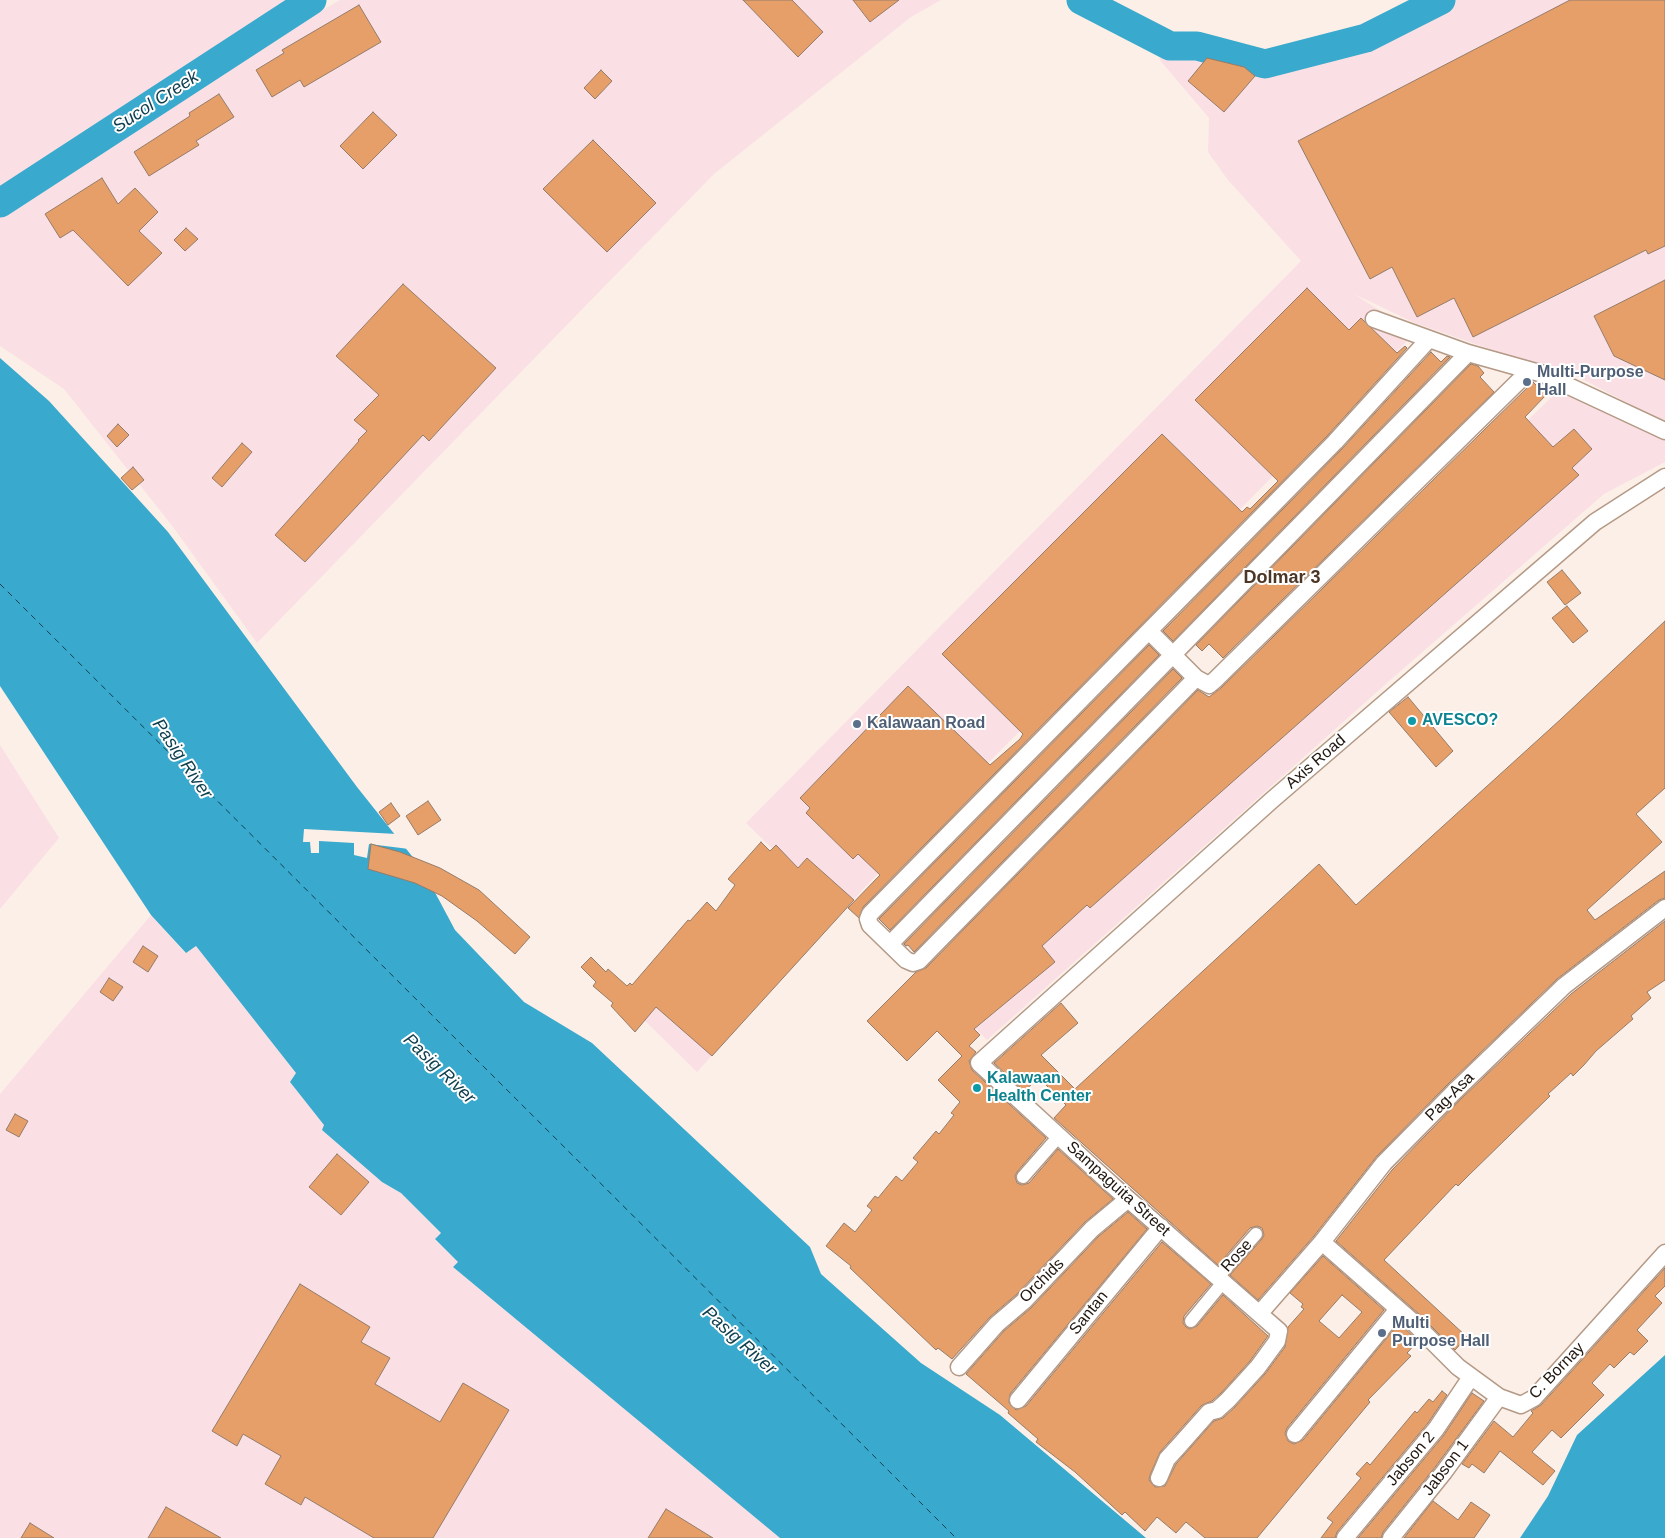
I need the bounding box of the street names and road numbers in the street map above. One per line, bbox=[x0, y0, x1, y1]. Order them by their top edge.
street label: Axis Road bbox=[1282, 731, 1350, 793]
street label: Pag-Asa bbox=[1422, 1069, 1478, 1125]
street label: Sampaguita Street bbox=[1062, 1138, 1174, 1240]
street label: Rose bbox=[1217, 1236, 1257, 1276]
street label: Orchids bbox=[1016, 1255, 1068, 1307]
street label: Santan bbox=[1066, 1287, 1112, 1339]
street label: C. Bornay bbox=[1525, 1339, 1589, 1403]
street label: Jabson 2 bbox=[1383, 1428, 1439, 1490]
street label: Jabson 1 bbox=[1419, 1436, 1473, 1500]

